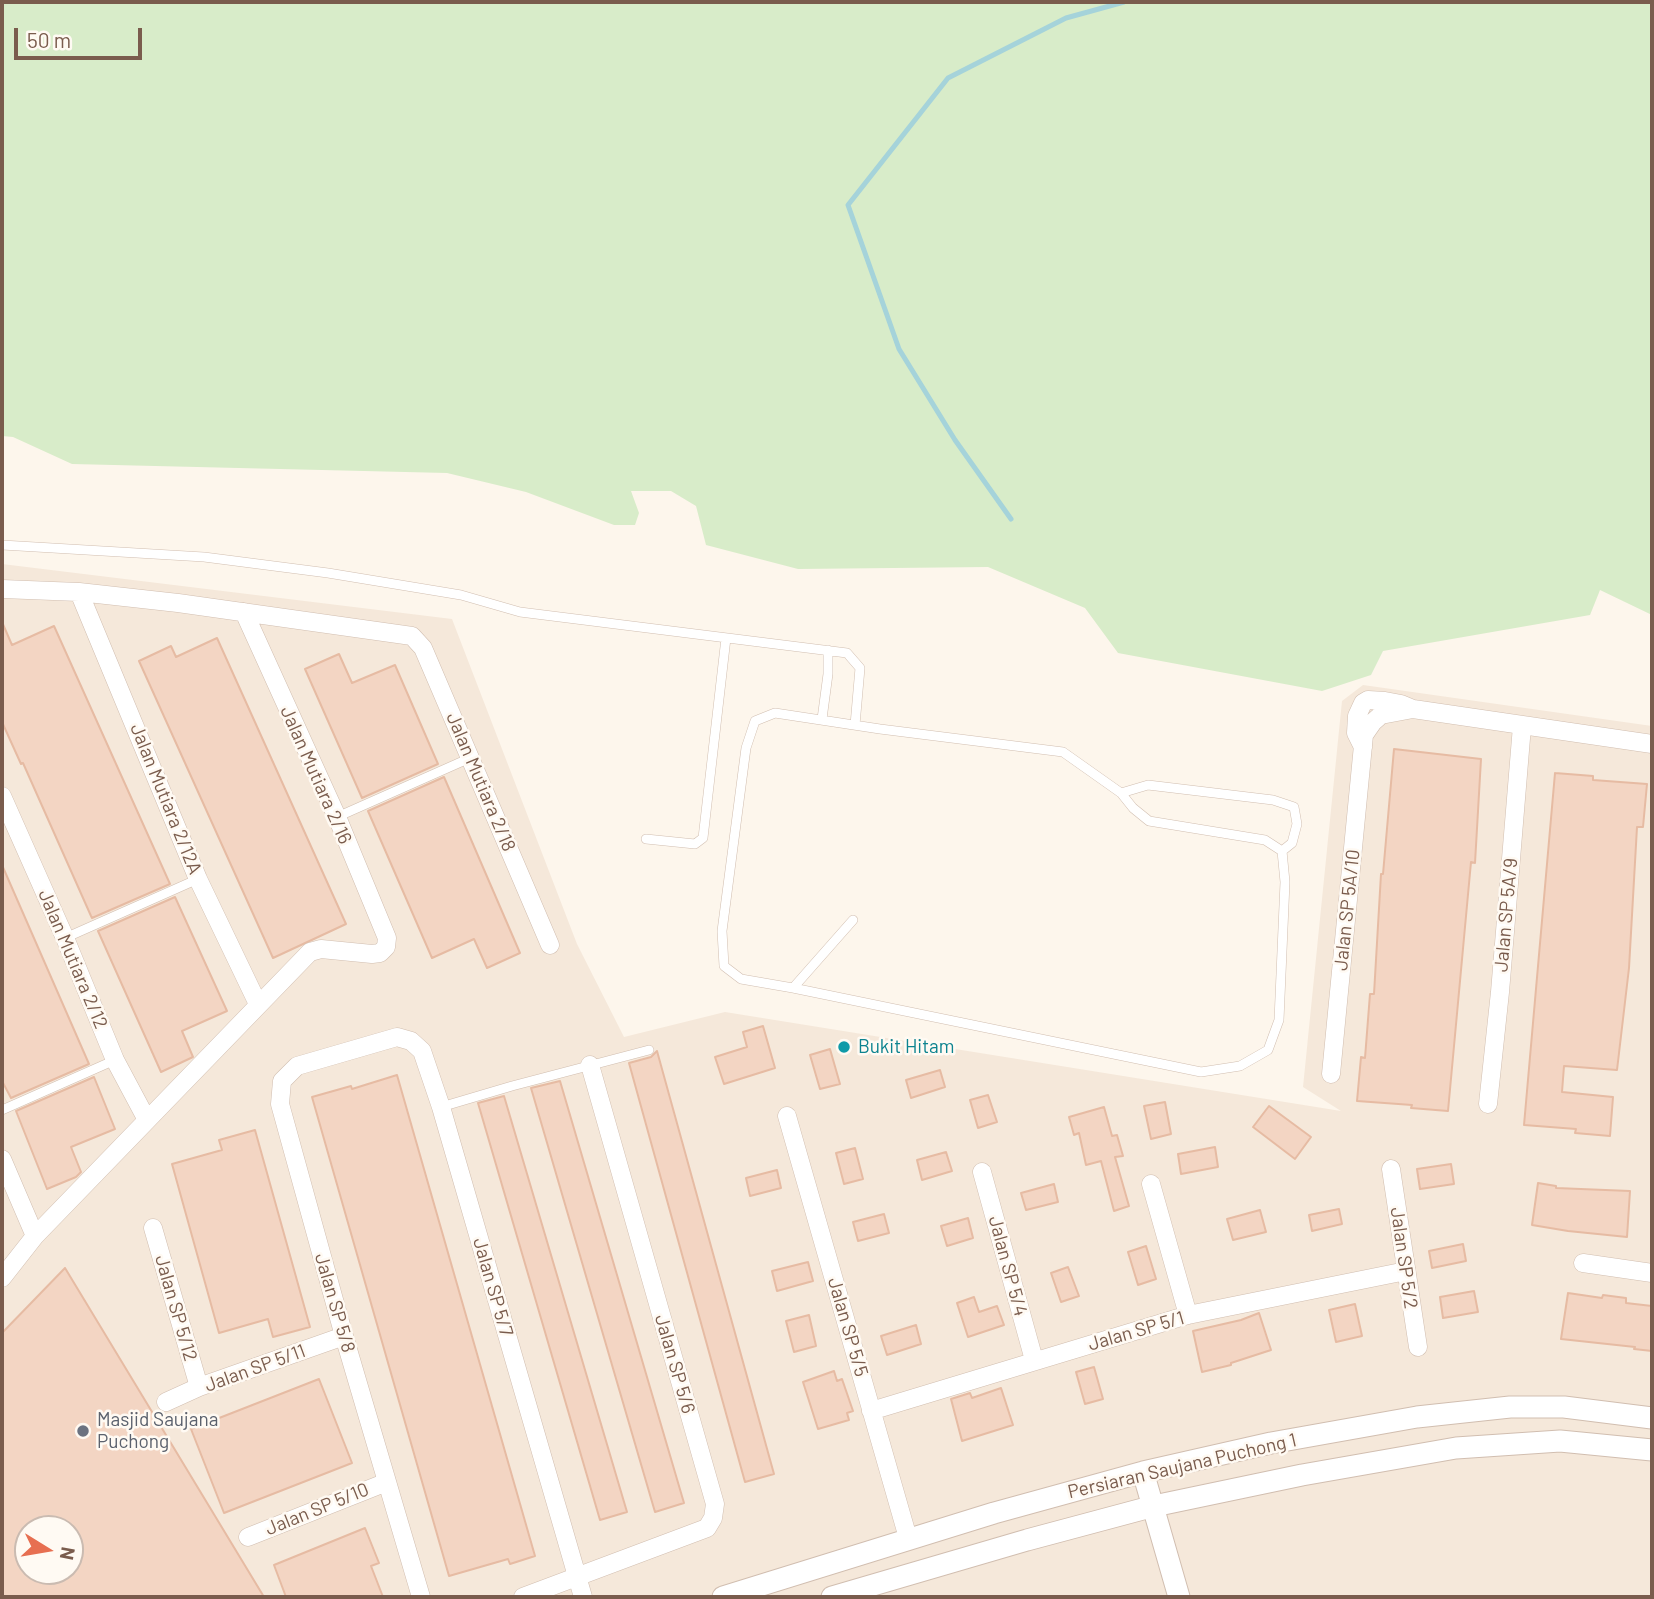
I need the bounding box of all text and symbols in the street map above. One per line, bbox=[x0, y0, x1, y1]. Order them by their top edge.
scale bar bbox=[18, 14, 145, 58]
text: 50 m bbox=[27, 27, 71, 52]
street label: Jalan Mutiara 2/16 bbox=[275, 702, 357, 848]
street label: Jalan Mutiara 2/18 bbox=[441, 709, 521, 855]
street label: Jalan Mutiara 2/12A bbox=[125, 720, 207, 878]
street label: Jalan SP 5A/10 bbox=[1329, 848, 1365, 972]
street label: Jalan SP 5A/9 bbox=[1490, 857, 1522, 973]
street label: Jalan Mutiara 2/12 bbox=[33, 886, 113, 1032]
place label: Bukit Hitam bbox=[858, 1036, 955, 1058]
marker: Bukit Hitam bbox=[836, 1039, 852, 1055]
street label: Jalan SP 5/2 bbox=[1386, 1206, 1422, 1310]
street label: Jalan SP 5/4 bbox=[984, 1213, 1032, 1319]
street label: Jalan SP 5/7 bbox=[468, 1235, 518, 1339]
street label: Jalan SP 5/8 bbox=[310, 1251, 360, 1355]
street label: Jalan SP 5/12 bbox=[150, 1252, 202, 1364]
street label: Jalan SP 5/5 bbox=[823, 1275, 873, 1379]
street label: Jalan SP 5/1 bbox=[1085, 1306, 1187, 1356]
street label: Jalan SP 5/6 bbox=[650, 1312, 700, 1416]
street label: Jalan SP 5/11 bbox=[201, 1339, 309, 1397]
place label: Masjid Saujana Puchong bbox=[97, 1409, 218, 1453]
marker: Masjid Saujana Puchong bbox=[75, 1423, 91, 1439]
street label: Persiaran Saujana Puchong 1 bbox=[1065, 1429, 1299, 1503]
street label: Jalan SP 5/10 bbox=[262, 1478, 372, 1540]
north arrow bbox=[14, 1515, 84, 1585]
text: N bbox=[56, 1545, 81, 1562]

